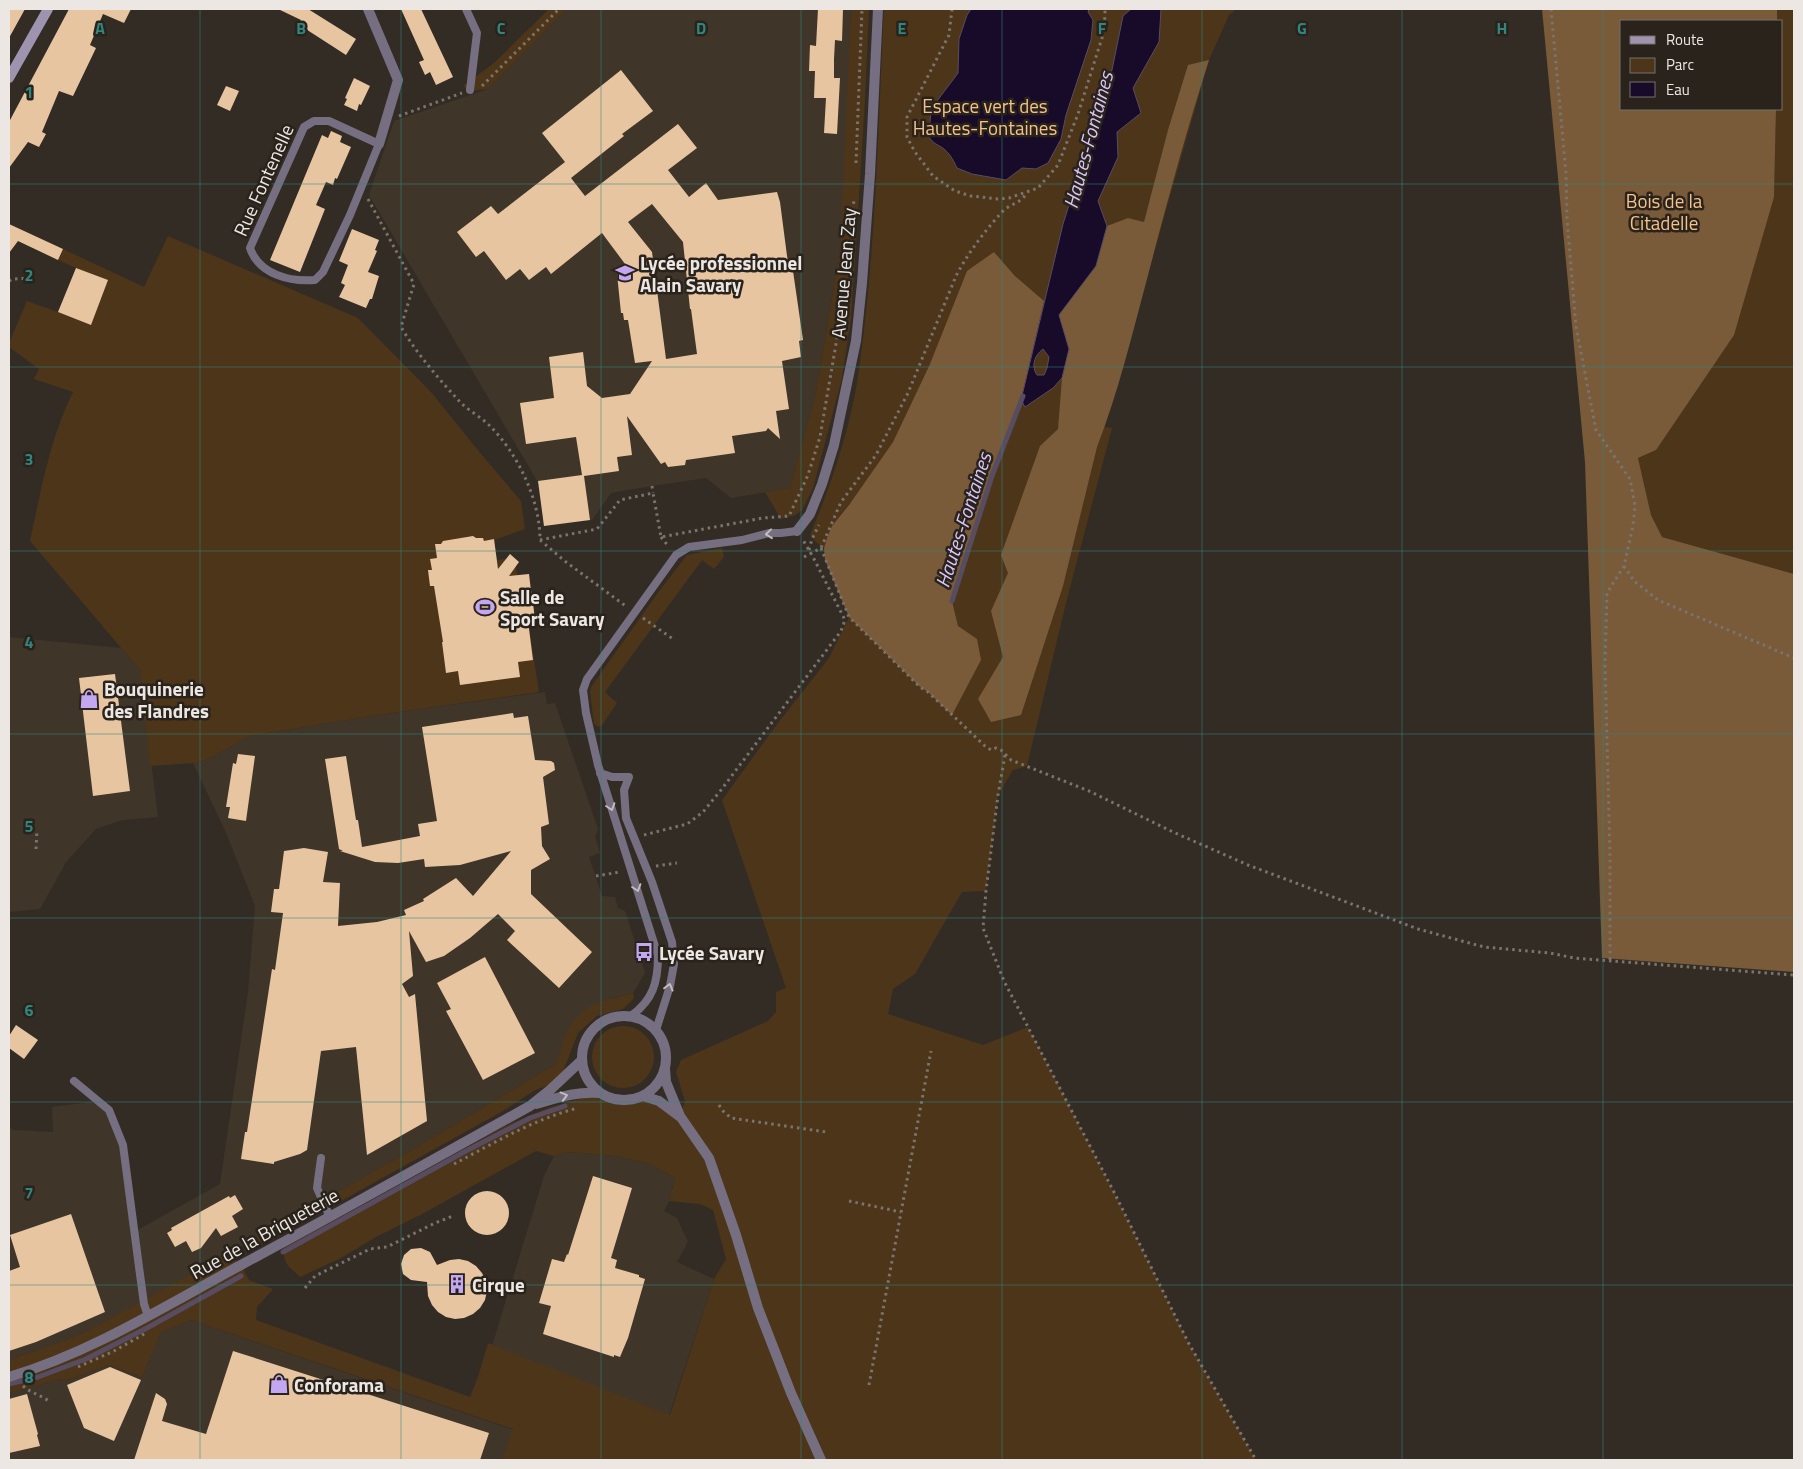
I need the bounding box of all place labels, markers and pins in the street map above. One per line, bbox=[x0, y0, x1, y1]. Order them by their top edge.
place label: Lycée professionnel Alain Savary bbox=[640, 248, 802, 299]
school or university icon: Lycée professionnel Alain Savary bbox=[614, 262, 636, 284]
place label: Salle de Sport Savary bbox=[500, 582, 605, 633]
sports icon: Salle de Sport Savary bbox=[474, 596, 496, 618]
place label: Bouquinerie des Flandres bbox=[104, 674, 209, 725]
shop icon: Bouquinerie des Flandres bbox=[78, 688, 100, 710]
place label: Lycée Savary bbox=[659, 938, 765, 967]
bus stop icon: Lycée Savary bbox=[633, 941, 655, 963]
place label: Cirque bbox=[472, 1270, 525, 1299]
building icon: Cirque bbox=[446, 1273, 468, 1295]
place label: Conforama bbox=[294, 1370, 384, 1399]
shop icon: Conforama bbox=[268, 1373, 290, 1395]

